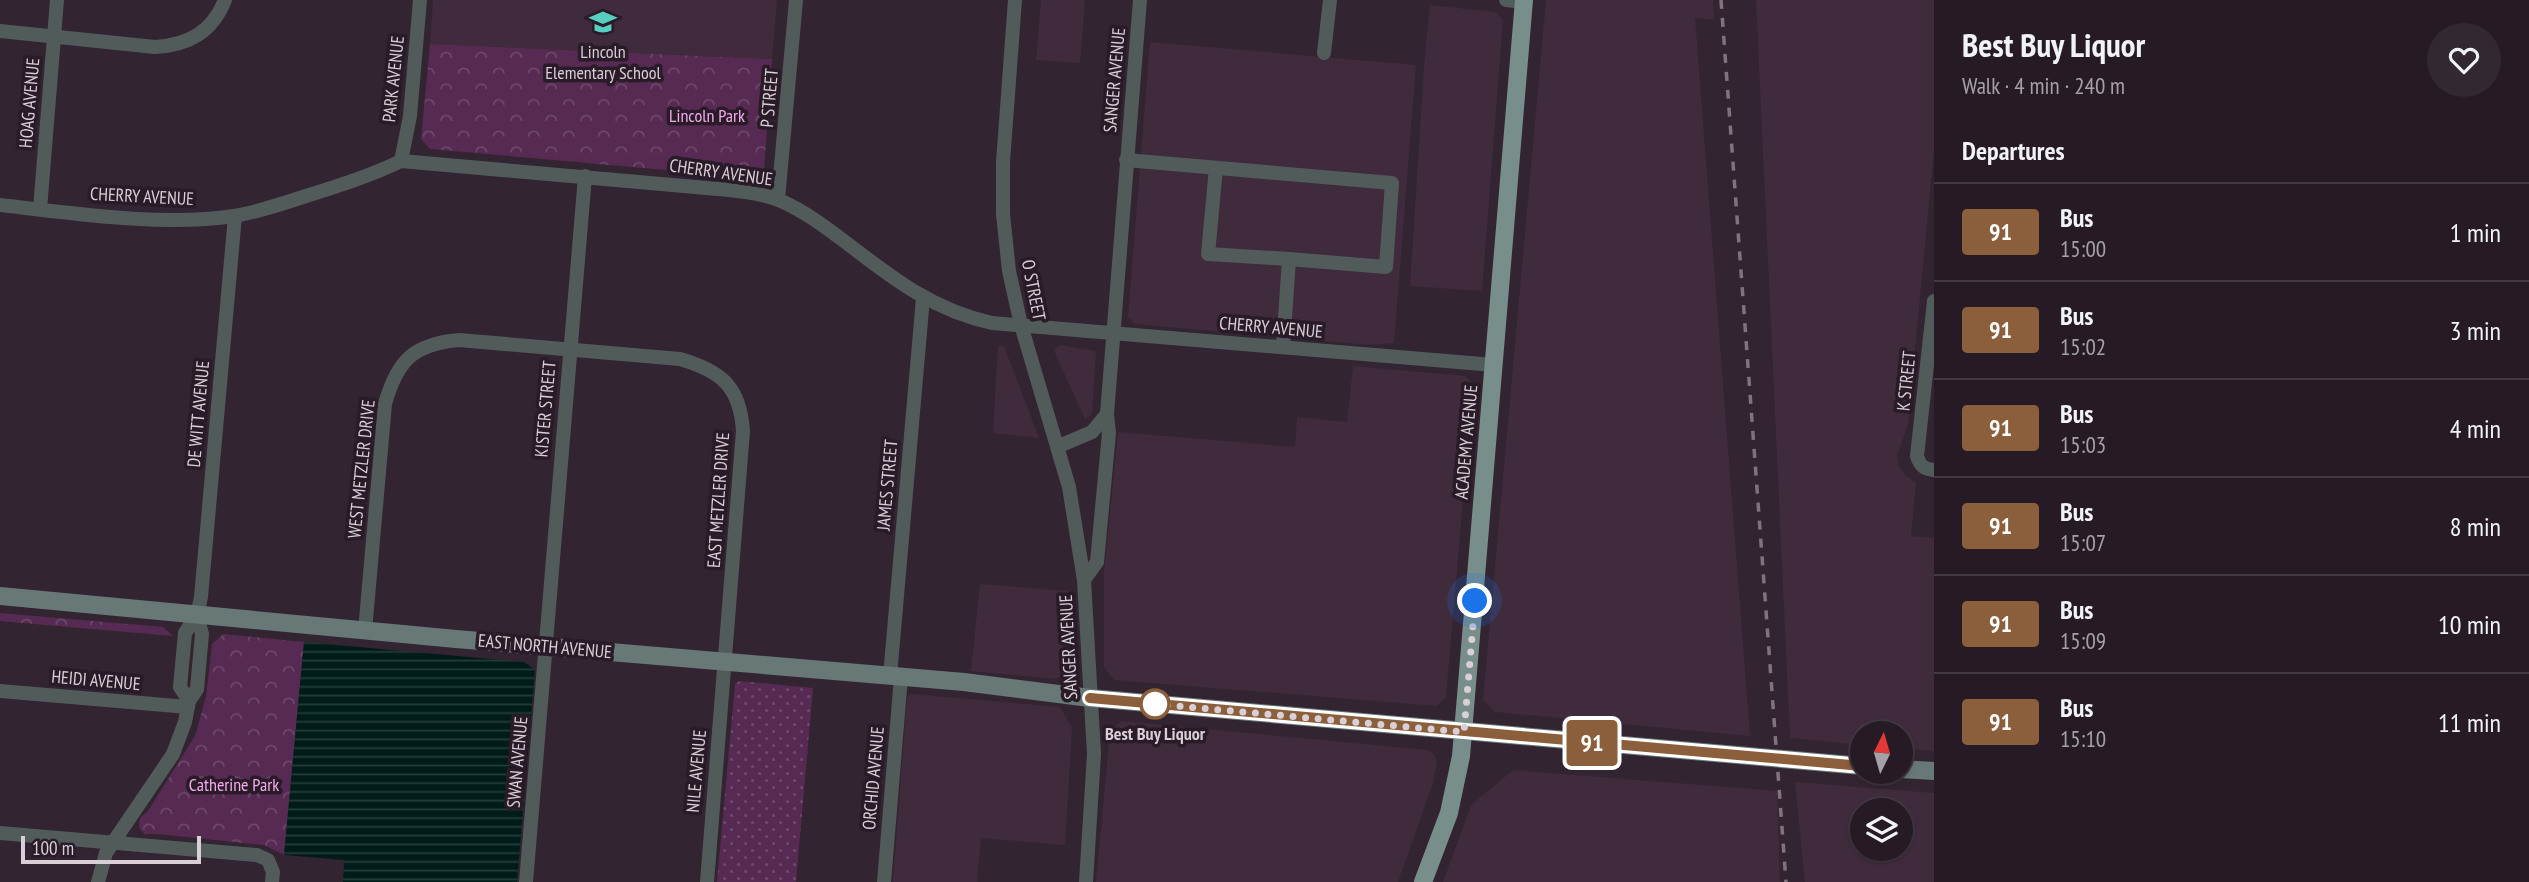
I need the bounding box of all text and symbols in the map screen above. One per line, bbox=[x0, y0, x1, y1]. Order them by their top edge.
school or university icon: Lincoln Elementary School bbox=[588, 7, 618, 37]
text: Best Buy Liquor bbox=[1962, 23, 2145, 66]
button: heart bbox=[2427, 23, 2501, 97]
street label: SANGER AVENUE bbox=[1098, 27, 1130, 133]
street label: PARK AVENUE bbox=[377, 35, 409, 123]
place label: Lincoln Elementary School bbox=[545, 40, 661, 84]
street label: HOAG AVENUE bbox=[14, 57, 44, 149]
street label: P STREET bbox=[755, 67, 783, 129]
text: Walk · 4 min · 240 m bbox=[1962, 71, 2125, 100]
park label: Lincoln Park bbox=[669, 104, 745, 127]
text: Departures bbox=[1962, 134, 2065, 167]
street label: CHERRY AVENUE bbox=[668, 153, 774, 191]
street label: CHERRY AVENUE bbox=[90, 182, 194, 210]
text: Bus bbox=[2060, 201, 2093, 234]
text: 91 bbox=[1989, 216, 2012, 247]
text: 1 min bbox=[2450, 216, 2501, 249]
text: 15:00 bbox=[2060, 234, 2106, 263]
street label: O STREET bbox=[1017, 258, 1051, 322]
text: Bus bbox=[2060, 299, 2093, 332]
street label: CHERRY AVENUE bbox=[1218, 311, 1324, 343]
text: 91 bbox=[1989, 314, 2012, 345]
text: 3 min bbox=[2450, 314, 2501, 347]
text: 15:02 bbox=[2060, 332, 2106, 361]
street label: K STREET bbox=[1891, 350, 1921, 412]
street label: DE WITT AVENUE bbox=[182, 360, 214, 468]
street label: KISTER STREET bbox=[529, 360, 561, 458]
street label: ACADEMY AVENUE bbox=[1450, 384, 1482, 500]
text: Bus bbox=[2060, 397, 2093, 430]
street label: WEST METZLER DRIVE bbox=[342, 398, 380, 540]
text: 91 bbox=[1989, 412, 2012, 443]
text: 4 min bbox=[2450, 412, 2501, 445]
text: 15:03 bbox=[2060, 430, 2106, 459]
street label: EAST METZLER DRIVE bbox=[702, 431, 734, 569]
street label: JAMES STREET bbox=[871, 438, 902, 533]
text: Bus bbox=[2060, 495, 2093, 528]
text: 91 bbox=[1989, 510, 2012, 541]
text: 8 min bbox=[2450, 510, 2501, 543]
text: 15:07 bbox=[2060, 528, 2106, 557]
your location bbox=[1457, 583, 1492, 618]
text: Bus bbox=[2060, 593, 2093, 626]
street label: SANGER AVENUE bbox=[1054, 594, 1082, 700]
text: 91 bbox=[1989, 608, 2012, 639]
text: 10 min bbox=[2438, 608, 2501, 641]
text: 15:09 bbox=[2060, 626, 2106, 655]
street label: EAST NORTH AVENUE bbox=[477, 629, 613, 663]
street label: HEIDI AVENUE bbox=[51, 665, 141, 695]
marker: Best Buy Liquor bbox=[1140, 689, 1170, 719]
text: Bus bbox=[2060, 691, 2093, 724]
text: 91 bbox=[1989, 706, 2012, 737]
text: 11 min bbox=[2438, 706, 2501, 739]
street label: SWAN AVENUE bbox=[502, 715, 532, 809]
line badge: 91 bbox=[1560, 720, 1624, 766]
north arrow bbox=[1850, 721, 1913, 784]
map controls bbox=[1850, 721, 1913, 861]
place label: Best Buy Liquor bbox=[1105, 722, 1206, 745]
text: 15:10 bbox=[2060, 724, 2106, 753]
street label: ORCHID AVENUE bbox=[857, 725, 889, 831]
text: 91 bbox=[1581, 727, 1603, 758]
street label: NILE AVENUE bbox=[681, 729, 711, 813]
park label: Catherine Park bbox=[189, 773, 279, 796]
button: layers bbox=[1850, 798, 1913, 861]
scale bar bbox=[21, 833, 201, 865]
text: 100 m bbox=[32, 836, 74, 860]

